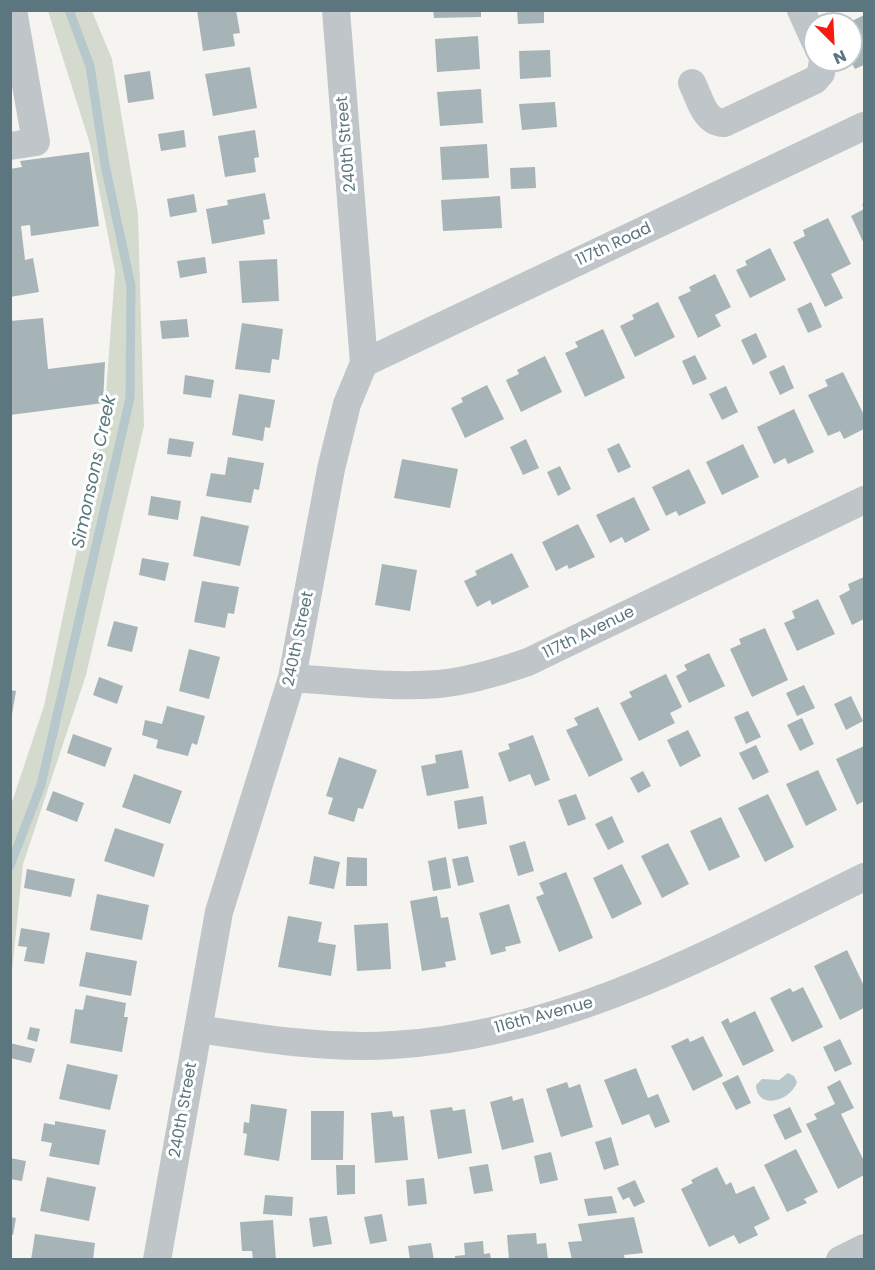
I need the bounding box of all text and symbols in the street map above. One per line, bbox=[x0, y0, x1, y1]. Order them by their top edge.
north arrow bbox=[803, 12, 863, 72]
text: N bbox=[830, 44, 850, 70]
street label: 240th Street bbox=[333, 95, 361, 193]
street label: 117th Road bbox=[573, 219, 655, 271]
water label: Simonsons Creek bbox=[68, 394, 122, 550]
street label: 240th Street bbox=[280, 590, 318, 688]
street label: 117th Avenue bbox=[540, 603, 638, 663]
street label: 116th Avenue bbox=[493, 994, 595, 1038]
street label: 240th Street bbox=[166, 1061, 202, 1159]

